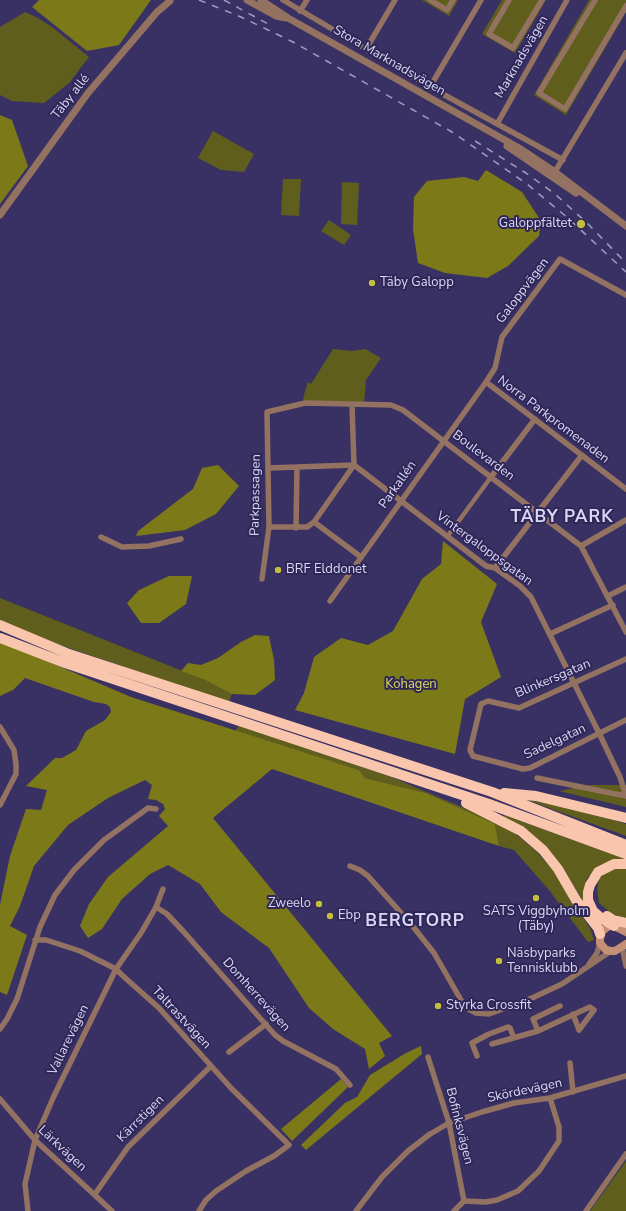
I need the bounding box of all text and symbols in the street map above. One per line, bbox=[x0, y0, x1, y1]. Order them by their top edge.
street label: Marknadsvägen bbox=[492, 13, 552, 101]
street label: Stora Marknadsvägen bbox=[330, 22, 448, 100]
street label: Täby allé bbox=[49, 71, 93, 123]
place label: Galoppfältet bbox=[499, 216, 572, 232]
marker: Galoppfältet bbox=[575, 218, 587, 230]
street label: Galoppvägen bbox=[493, 255, 553, 327]
place label: Täby Galopp bbox=[380, 275, 454, 291]
marker: Täby Galopp bbox=[367, 278, 377, 288]
street label: Norra Parkpromenaden bbox=[494, 373, 612, 467]
street label: Boulevarden bbox=[449, 428, 517, 484]
street label: Parkpassagen bbox=[247, 454, 265, 536]
street label: Parkallén bbox=[376, 458, 420, 512]
district label: TÄBY PARK bbox=[511, 508, 613, 528]
street label: Vintergaloppsgatan bbox=[433, 509, 535, 589]
place label: BRF Elddonet bbox=[286, 562, 367, 578]
marker: BRF Elddonet bbox=[273, 565, 283, 575]
street label: Blinkersgatan bbox=[513, 656, 593, 702]
park label: Kohagen bbox=[385, 677, 437, 693]
street label: Sadelgatan bbox=[522, 721, 588, 763]
marker: SATS Viggbyholm (Täby) bbox=[531, 893, 541, 903]
place label: Zweelo bbox=[268, 896, 311, 912]
marker: Zweelo bbox=[314, 899, 324, 909]
place label: SATS Viggbyholm (Täby) bbox=[483, 904, 589, 935]
place label: Ebp bbox=[338, 908, 361, 924]
marker: Ebp bbox=[325, 911, 335, 921]
district label: BERGTORP bbox=[365, 912, 465, 932]
place label: Näsbyparks Tennisklubb bbox=[507, 946, 578, 977]
street label: Domherrevägen bbox=[219, 955, 293, 1035]
marker: Näsbyparks Tennisklubb bbox=[494, 956, 504, 966]
street label: Taltrastvägen bbox=[148, 984, 214, 1052]
place label: Styrka Crossfit bbox=[446, 998, 531, 1014]
marker: Styrka Crossfit bbox=[433, 1001, 443, 1011]
street label: Vallarevägen bbox=[45, 1002, 93, 1078]
street label: Skördevägen bbox=[486, 1075, 564, 1107]
street label: Bofinksvägen bbox=[442, 1086, 476, 1166]
street label: Kärrstigen bbox=[114, 1092, 168, 1146]
street label: Lärkvägen bbox=[35, 1123, 89, 1175]

